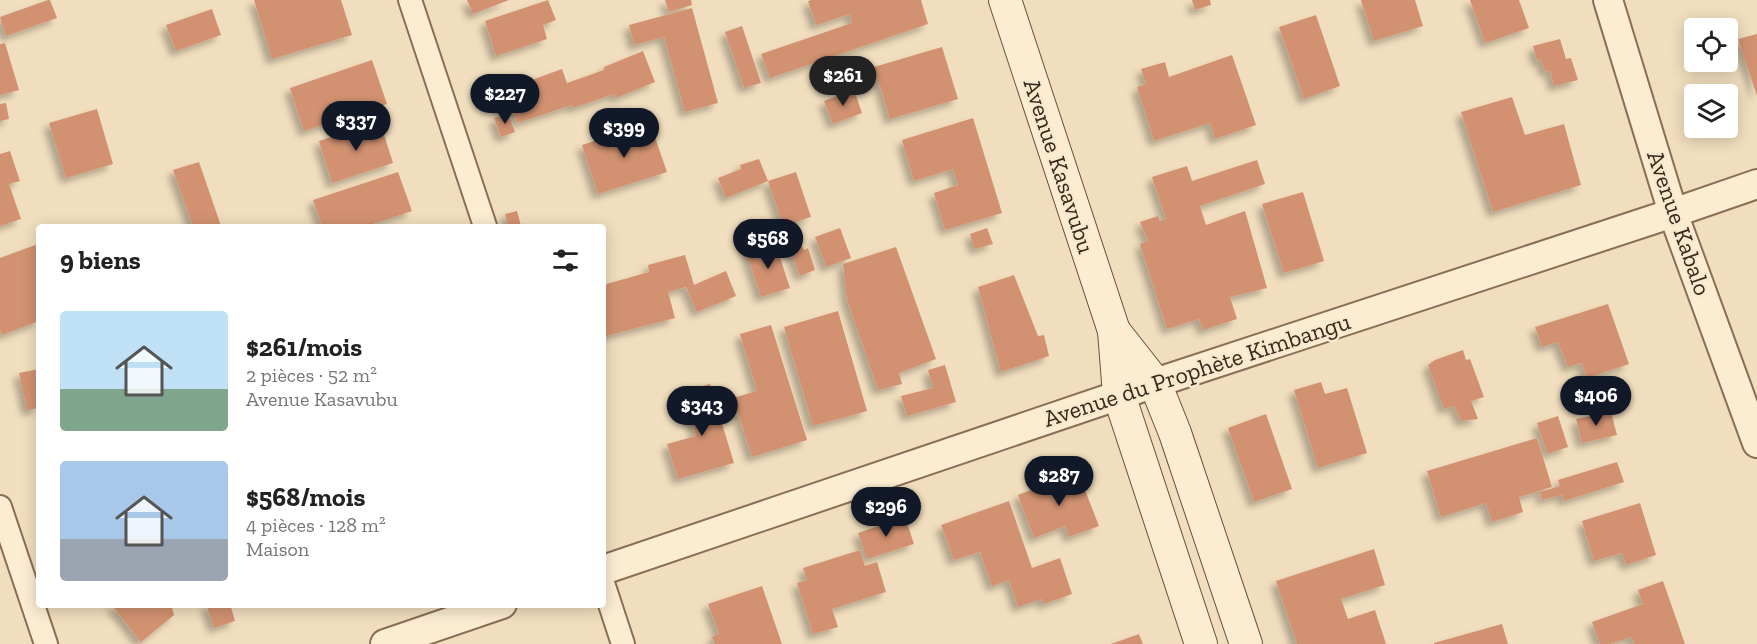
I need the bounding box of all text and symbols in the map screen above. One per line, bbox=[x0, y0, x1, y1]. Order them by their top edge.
map controls bbox=[1684, 18, 1738, 138]
button: locate bbox=[1684, 18, 1738, 72]
pin: $261 bbox=[807, 56, 879, 107]
text: $261 bbox=[823, 63, 863, 87]
pin: $227 bbox=[469, 74, 541, 125]
street label: Avenue Kasavubu bbox=[1018, 75, 1102, 257]
text: $227 bbox=[484, 81, 526, 105]
button: layers bbox=[1684, 84, 1738, 138]
pin: $337 bbox=[320, 101, 392, 152]
text: $337 bbox=[335, 108, 377, 132]
pin: $399 bbox=[588, 108, 660, 159]
text: $399 bbox=[603, 115, 645, 139]
street label: Avenue Kabalo bbox=[1641, 146, 1718, 299]
pin: $568 bbox=[732, 219, 804, 270]
text: $568 bbox=[747, 226, 789, 250]
text: 9 biens bbox=[60, 244, 141, 276]
icon: filters bbox=[549, 244, 582, 277]
street label: Avenue du Prophète Kimbangu bbox=[1040, 306, 1354, 433]
text: $261/mois bbox=[246, 331, 362, 363]
icon: home bbox=[108, 335, 180, 407]
text: 2 pièces · 52 m² bbox=[246, 363, 377, 387]
pin: $406 bbox=[1560, 376, 1632, 427]
text: $406 bbox=[1574, 383, 1618, 407]
pin: $343 bbox=[666, 386, 738, 437]
text: Avenue Kasavubu bbox=[246, 387, 398, 411]
text: $343 bbox=[681, 393, 723, 417]
pin: $287 bbox=[1023, 456, 1095, 507]
text: $287 bbox=[1038, 463, 1080, 487]
text: $568/mois bbox=[246, 481, 365, 513]
icon: home bbox=[108, 485, 180, 557]
pin: $296 bbox=[850, 487, 922, 538]
text: $296 bbox=[865, 494, 907, 518]
text: 4 pièces · 128 m² bbox=[246, 513, 386, 537]
text: Maison bbox=[246, 537, 309, 561]

